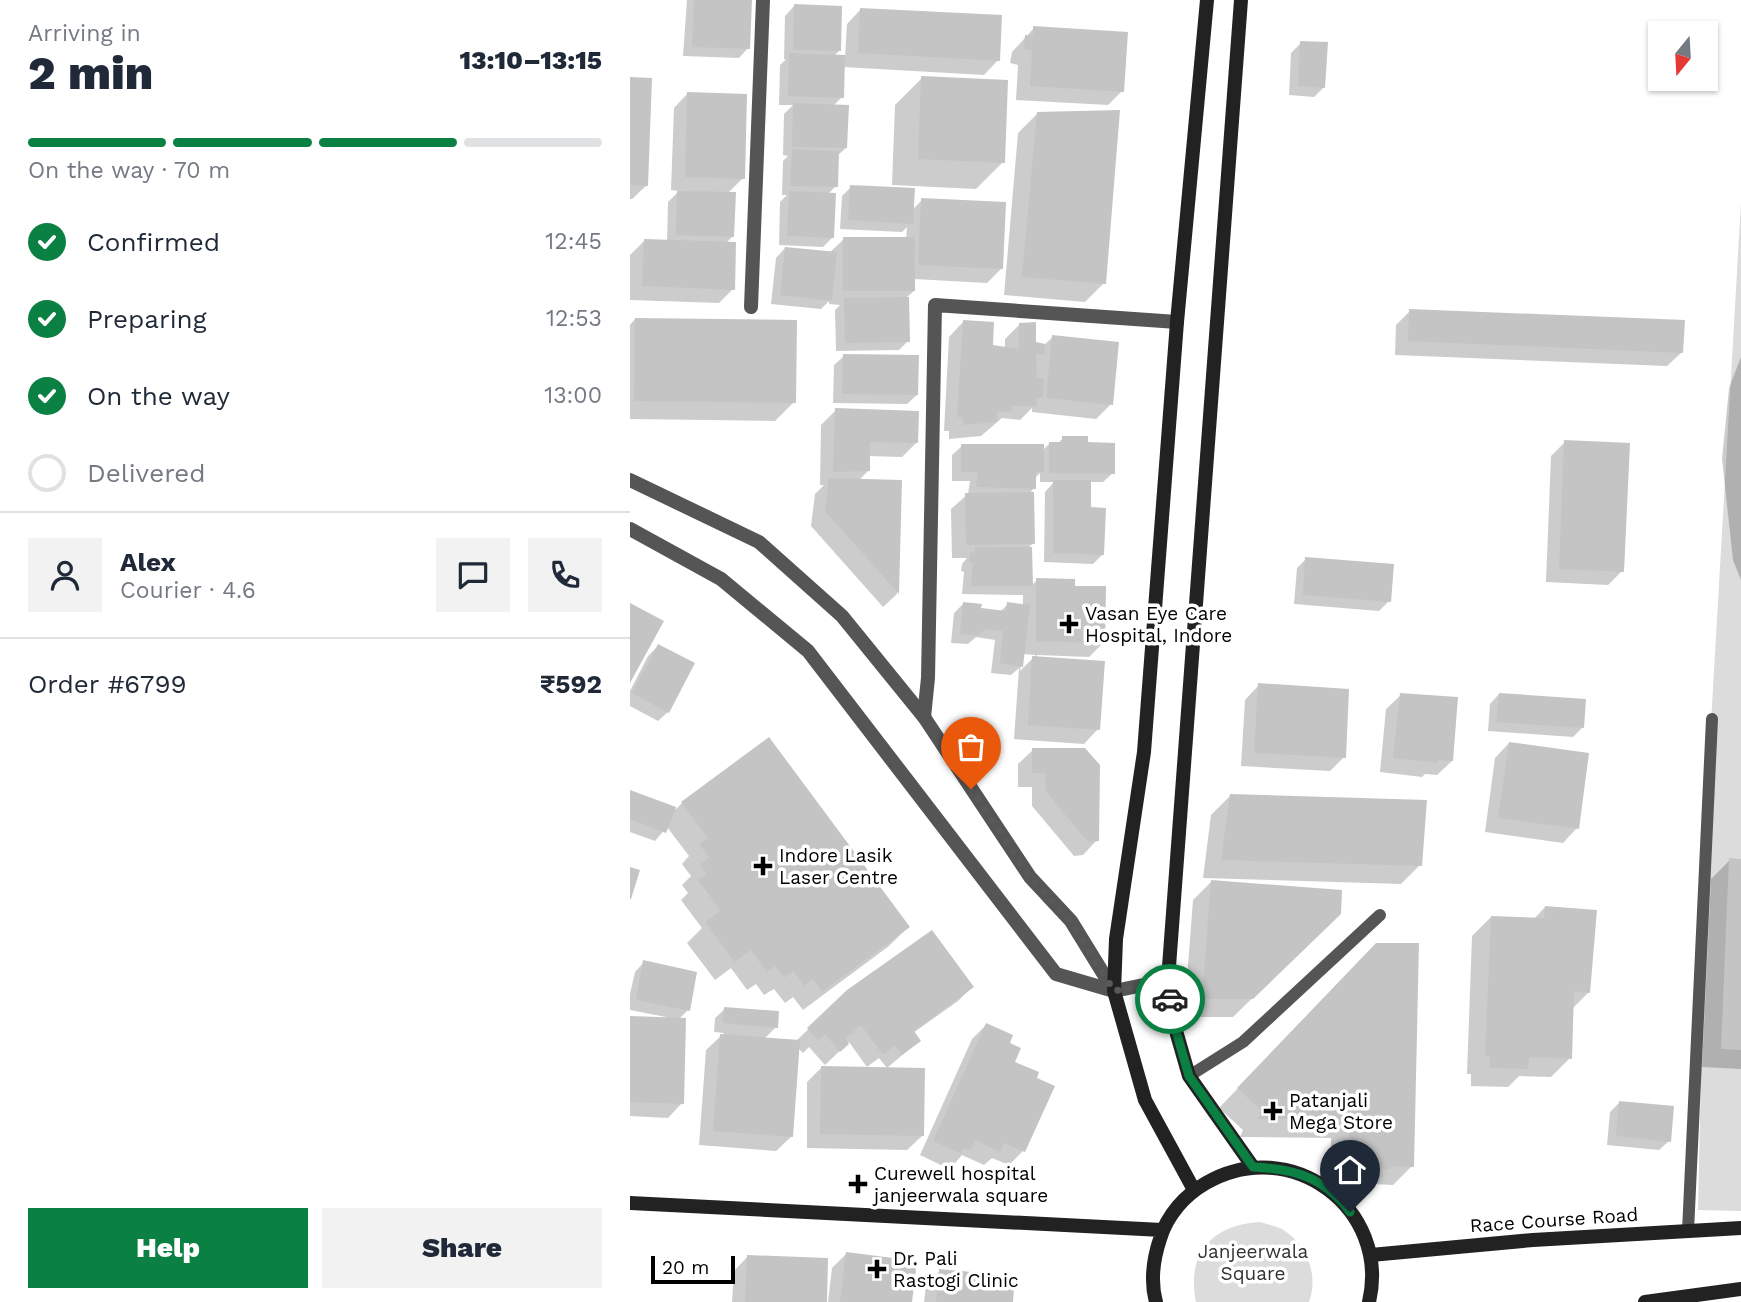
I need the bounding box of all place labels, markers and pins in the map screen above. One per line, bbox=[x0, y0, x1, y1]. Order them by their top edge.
place label: Vasan Eye Care Hospital, Indore bbox=[1085, 602, 1232, 647]
marker: Vasan Eye Care Hospital, Indore bbox=[1059, 614, 1079, 634]
pin bbox=[941, 717, 1001, 789]
place label: Indore Lasik Laser Centre bbox=[779, 844, 898, 889]
marker: Indore Lasik Laser Centre bbox=[753, 856, 773, 876]
place label: Patanjali Mega Store bbox=[1289, 1089, 1393, 1134]
marker: Patanjali Mega Store bbox=[1263, 1101, 1283, 1121]
pin bbox=[1320, 1140, 1380, 1212]
place label: Curewell hospital janjeerwala square bbox=[872, 1162, 1048, 1207]
marker: Curewell hospital janjeerwala square bbox=[848, 1174, 868, 1194]
place label: Dr. Pali Rastogi Clinic bbox=[893, 1247, 1019, 1292]
marker: Dr. Pali Rastogi Clinic bbox=[867, 1259, 887, 1279]

